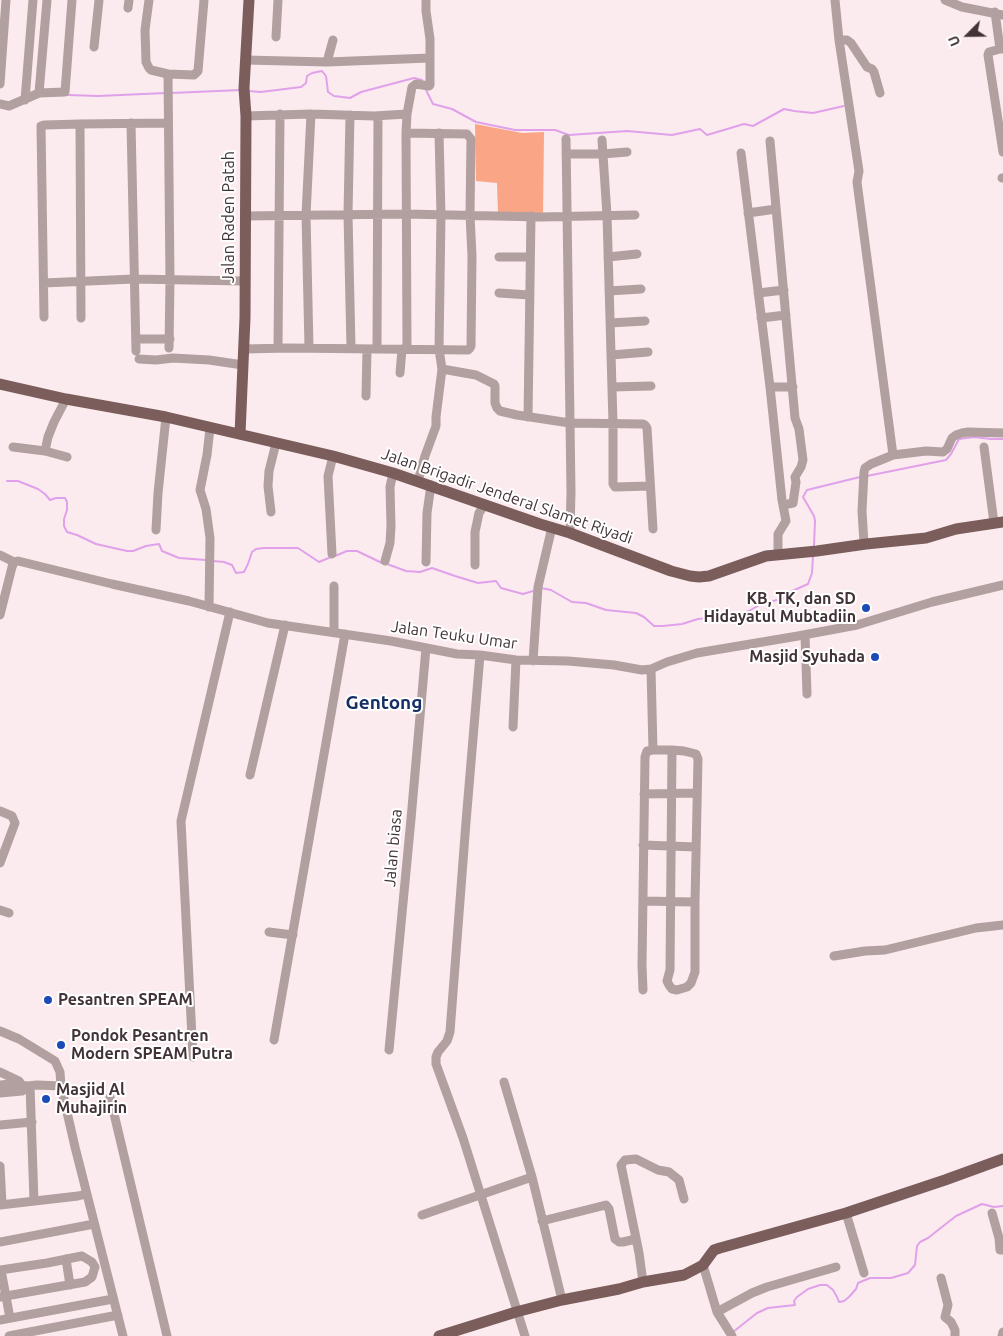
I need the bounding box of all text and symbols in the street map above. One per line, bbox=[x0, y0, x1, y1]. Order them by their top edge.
north arrow bbox=[943, 10, 993, 60]
text: U bbox=[945, 33, 963, 49]
street label: Jalan Raden Patah bbox=[219, 151, 239, 283]
street label: Jalan Brigadir Jenderal Slamet Riyadi bbox=[379, 444, 635, 548]
place label: KB, TK, dan SD Hidayatul Mubtadiin bbox=[704, 589, 856, 627]
marker: KB, TK, dan SD Hidayatul Mubtadiin bbox=[860, 602, 872, 614]
street label: Jalan Teuku Umar bbox=[390, 617, 518, 653]
place label: Masjid Syuhada bbox=[749, 647, 865, 667]
marker: Masjid Syuhada bbox=[869, 651, 881, 663]
district label: Gentong bbox=[346, 692, 422, 714]
street label: Jalan biasa bbox=[380, 808, 406, 888]
place label: Pesantren SPEAM bbox=[58, 990, 193, 1010]
marker: Pesantren SPEAM bbox=[42, 994, 54, 1006]
place label: Pondok Pesantren Modern SPEAM Putra bbox=[71, 1026, 233, 1064]
marker: Pondok Pesantren Modern SPEAM Putra bbox=[55, 1039, 67, 1051]
place label: Masjid Al Muhajirin bbox=[56, 1080, 127, 1118]
marker: Masjid Al Muhajirin bbox=[40, 1093, 52, 1105]

